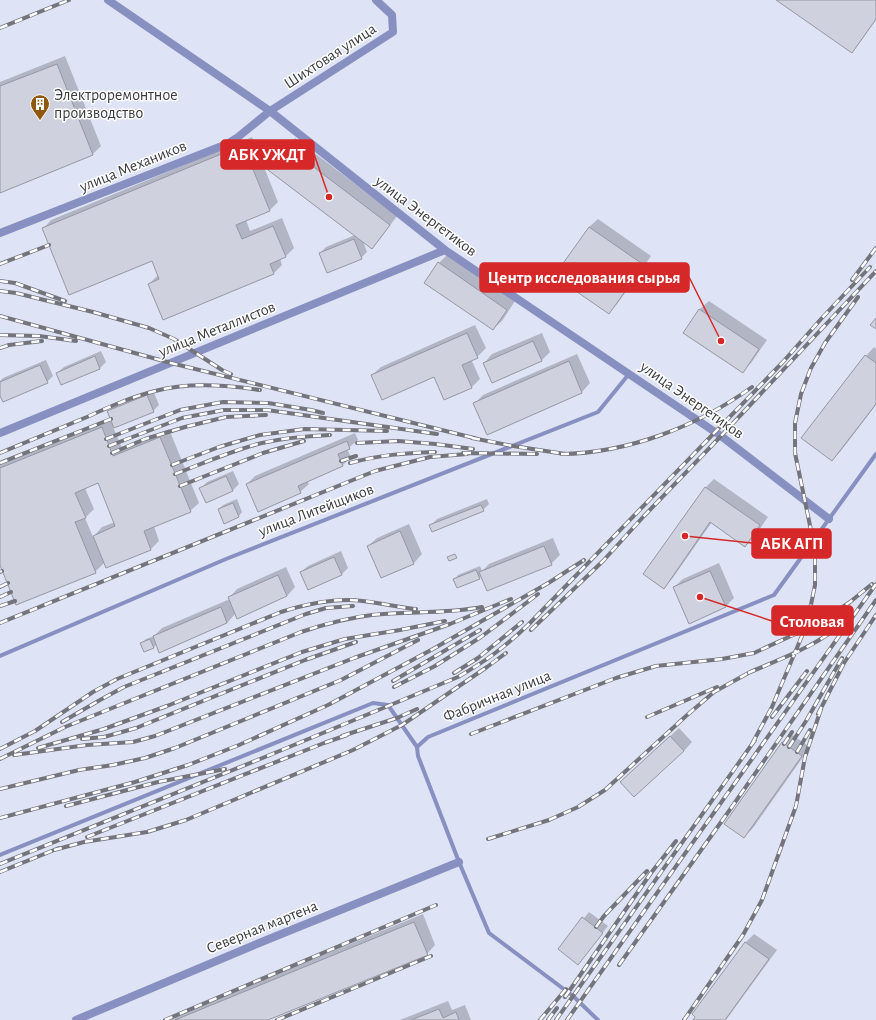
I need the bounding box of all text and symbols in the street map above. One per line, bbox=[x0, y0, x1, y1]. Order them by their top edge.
street label: Шихтовая улица bbox=[281, 20, 379, 92]
place label: Электроремонтное производство bbox=[54, 87, 178, 121]
building icon: Электроремонтное производство bbox=[29, 93, 51, 121]
street label: улица Механиков bbox=[76, 137, 189, 196]
callout: АБК УЖДТ bbox=[221, 140, 314, 169]
text: АБК УЖДТ bbox=[228, 146, 306, 163]
street label: улица Энергетиков bbox=[371, 172, 480, 260]
callout: Центр исследования сырья bbox=[480, 263, 689, 292]
text: Центр исследования сырья bbox=[487, 269, 681, 286]
street label: улица Металлистов bbox=[155, 298, 278, 361]
street label: улица Энергетиков bbox=[636, 358, 747, 443]
street label: улица Литейщиков bbox=[255, 481, 376, 541]
callout: АБК АГП bbox=[752, 529, 831, 558]
text: АБК АГП bbox=[761, 535, 823, 552]
callout: Столовая bbox=[772, 606, 853, 635]
text: Столовая bbox=[779, 613, 845, 630]
street label: Фабричная улица bbox=[441, 667, 554, 726]
street label: Северная мартена bbox=[204, 897, 320, 957]

